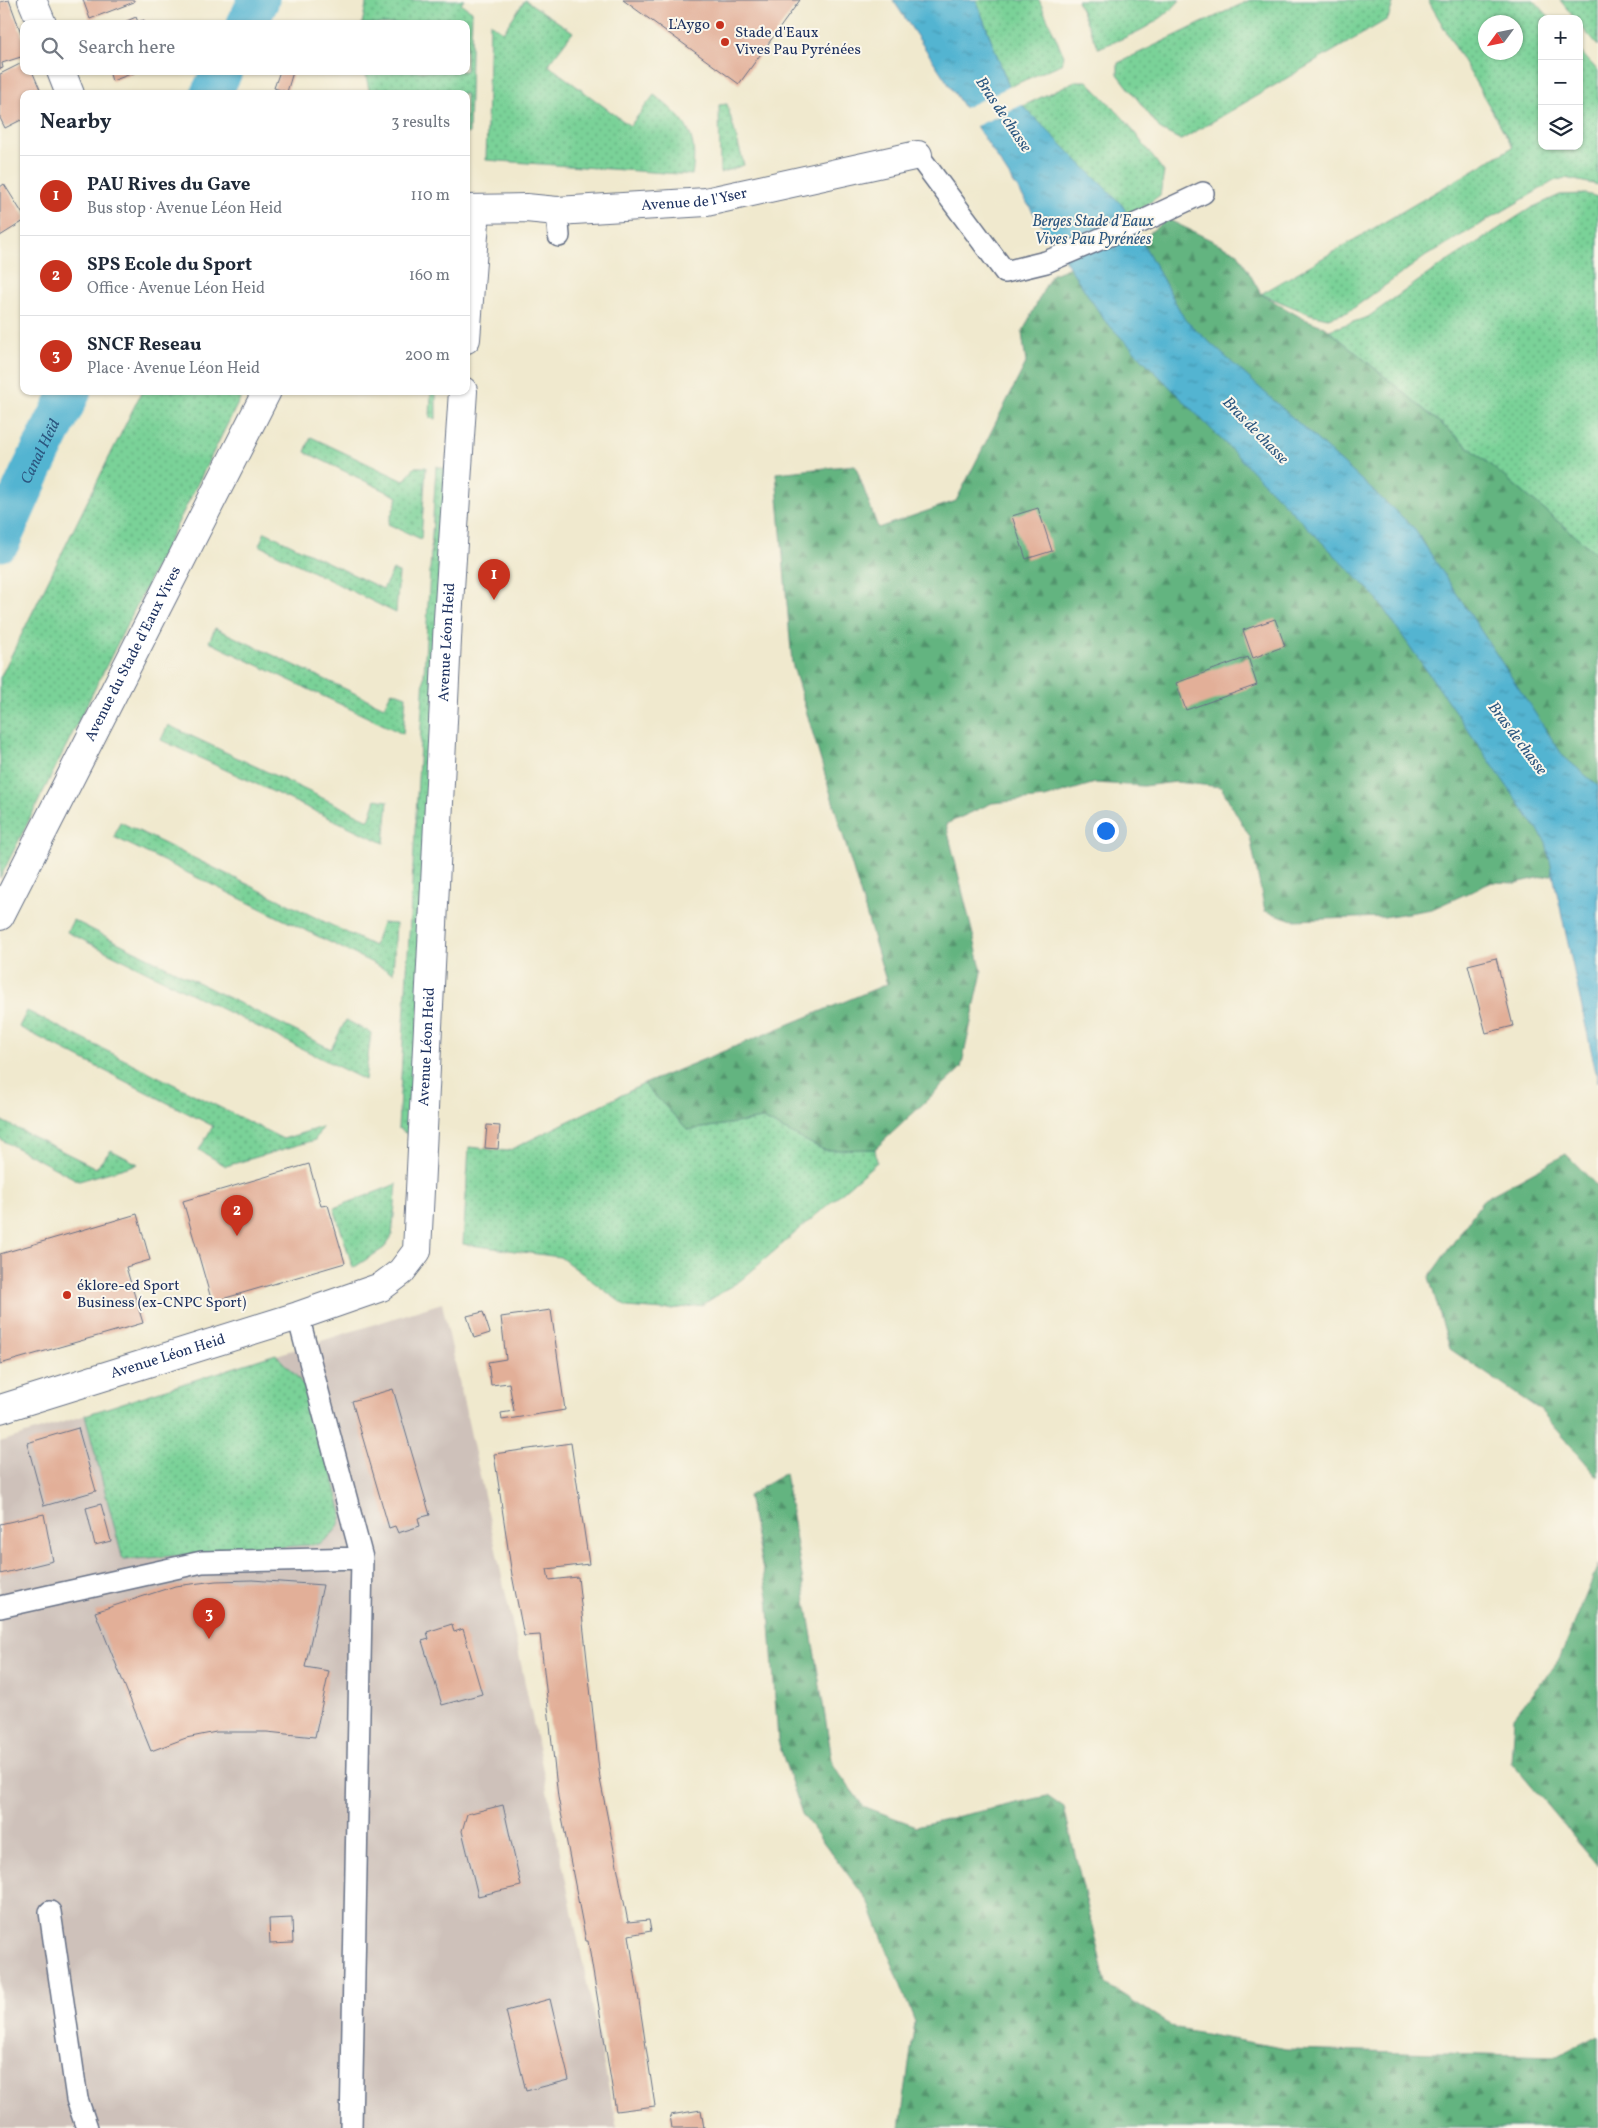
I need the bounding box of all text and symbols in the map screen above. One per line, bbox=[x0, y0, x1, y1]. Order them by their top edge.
place label: L'Aygo bbox=[668, 15, 710, 36]
north arrow bbox=[1478, 15, 1523, 60]
map controls bbox=[1538, 15, 1583, 150]
button: + bbox=[1538, 15, 1583, 60]
marker: L'Aygo bbox=[714, 19, 726, 31]
search box bbox=[20, 20, 470, 75]
place label: Stade d'Eaux Vives Pau Pyrénées bbox=[735, 23, 861, 61]
icon: search bbox=[38, 34, 66, 62]
text: Search here bbox=[78, 35, 175, 61]
marker: Stade d'Eaux Vives Pau Pyrénées bbox=[719, 36, 731, 48]
button: − bbox=[1538, 60, 1583, 105]
water label: Bras de chasse bbox=[970, 73, 1036, 157]
button: layers bbox=[1538, 105, 1583, 150]
text: Nearby bbox=[40, 108, 111, 137]
text: 3 results bbox=[391, 112, 450, 134]
text: PAU Rives du Gave bbox=[87, 172, 251, 198]
street label: Avenue de l'Yser bbox=[641, 183, 749, 216]
text: 1 bbox=[53, 185, 59, 207]
text: 110 m bbox=[411, 185, 450, 207]
text: Bus stop · Avenue Léon Heid bbox=[87, 198, 282, 220]
water label: Berges Stade d'Eaux Vives Pau Pyrénées bbox=[1032, 211, 1154, 251]
text: SPS Ecole du Sport bbox=[87, 252, 252, 278]
text: 2 bbox=[52, 265, 60, 287]
text: 160 m bbox=[409, 265, 450, 287]
text: Office · Avenue Léon Heid bbox=[87, 278, 265, 300]
text: SNCF Reseau bbox=[87, 332, 202, 358]
text: 3 bbox=[52, 345, 60, 367]
text: 200 m bbox=[405, 345, 450, 367]
text: Place · Avenue Léon Heid bbox=[87, 358, 260, 380]
water label: Bras de chasse bbox=[1217, 392, 1293, 470]
water label: Canal Heïd bbox=[16, 416, 66, 488]
pin: 1 bbox=[478, 559, 510, 600]
street label: Avenue du Stade d'Eaux Vives bbox=[80, 563, 187, 745]
street label: Avenue Léon Heid bbox=[433, 582, 461, 702]
water label: Bras de chasse bbox=[1482, 698, 1552, 780]
your location bbox=[1093, 818, 1119, 844]
street label: Avenue Léon Heid bbox=[414, 987, 440, 1107]
pin: 2 bbox=[221, 1195, 253, 1236]
place label: éklore-ed Sport Business (ex-CNPC Sport) bbox=[77, 1276, 246, 1314]
marker: éklore-ed Sport Business (ex-CNPC Sport) bbox=[61, 1289, 73, 1301]
street label: Avenue Léon Heid bbox=[108, 1329, 228, 1384]
pin: 3 bbox=[193, 1598, 225, 1639]

